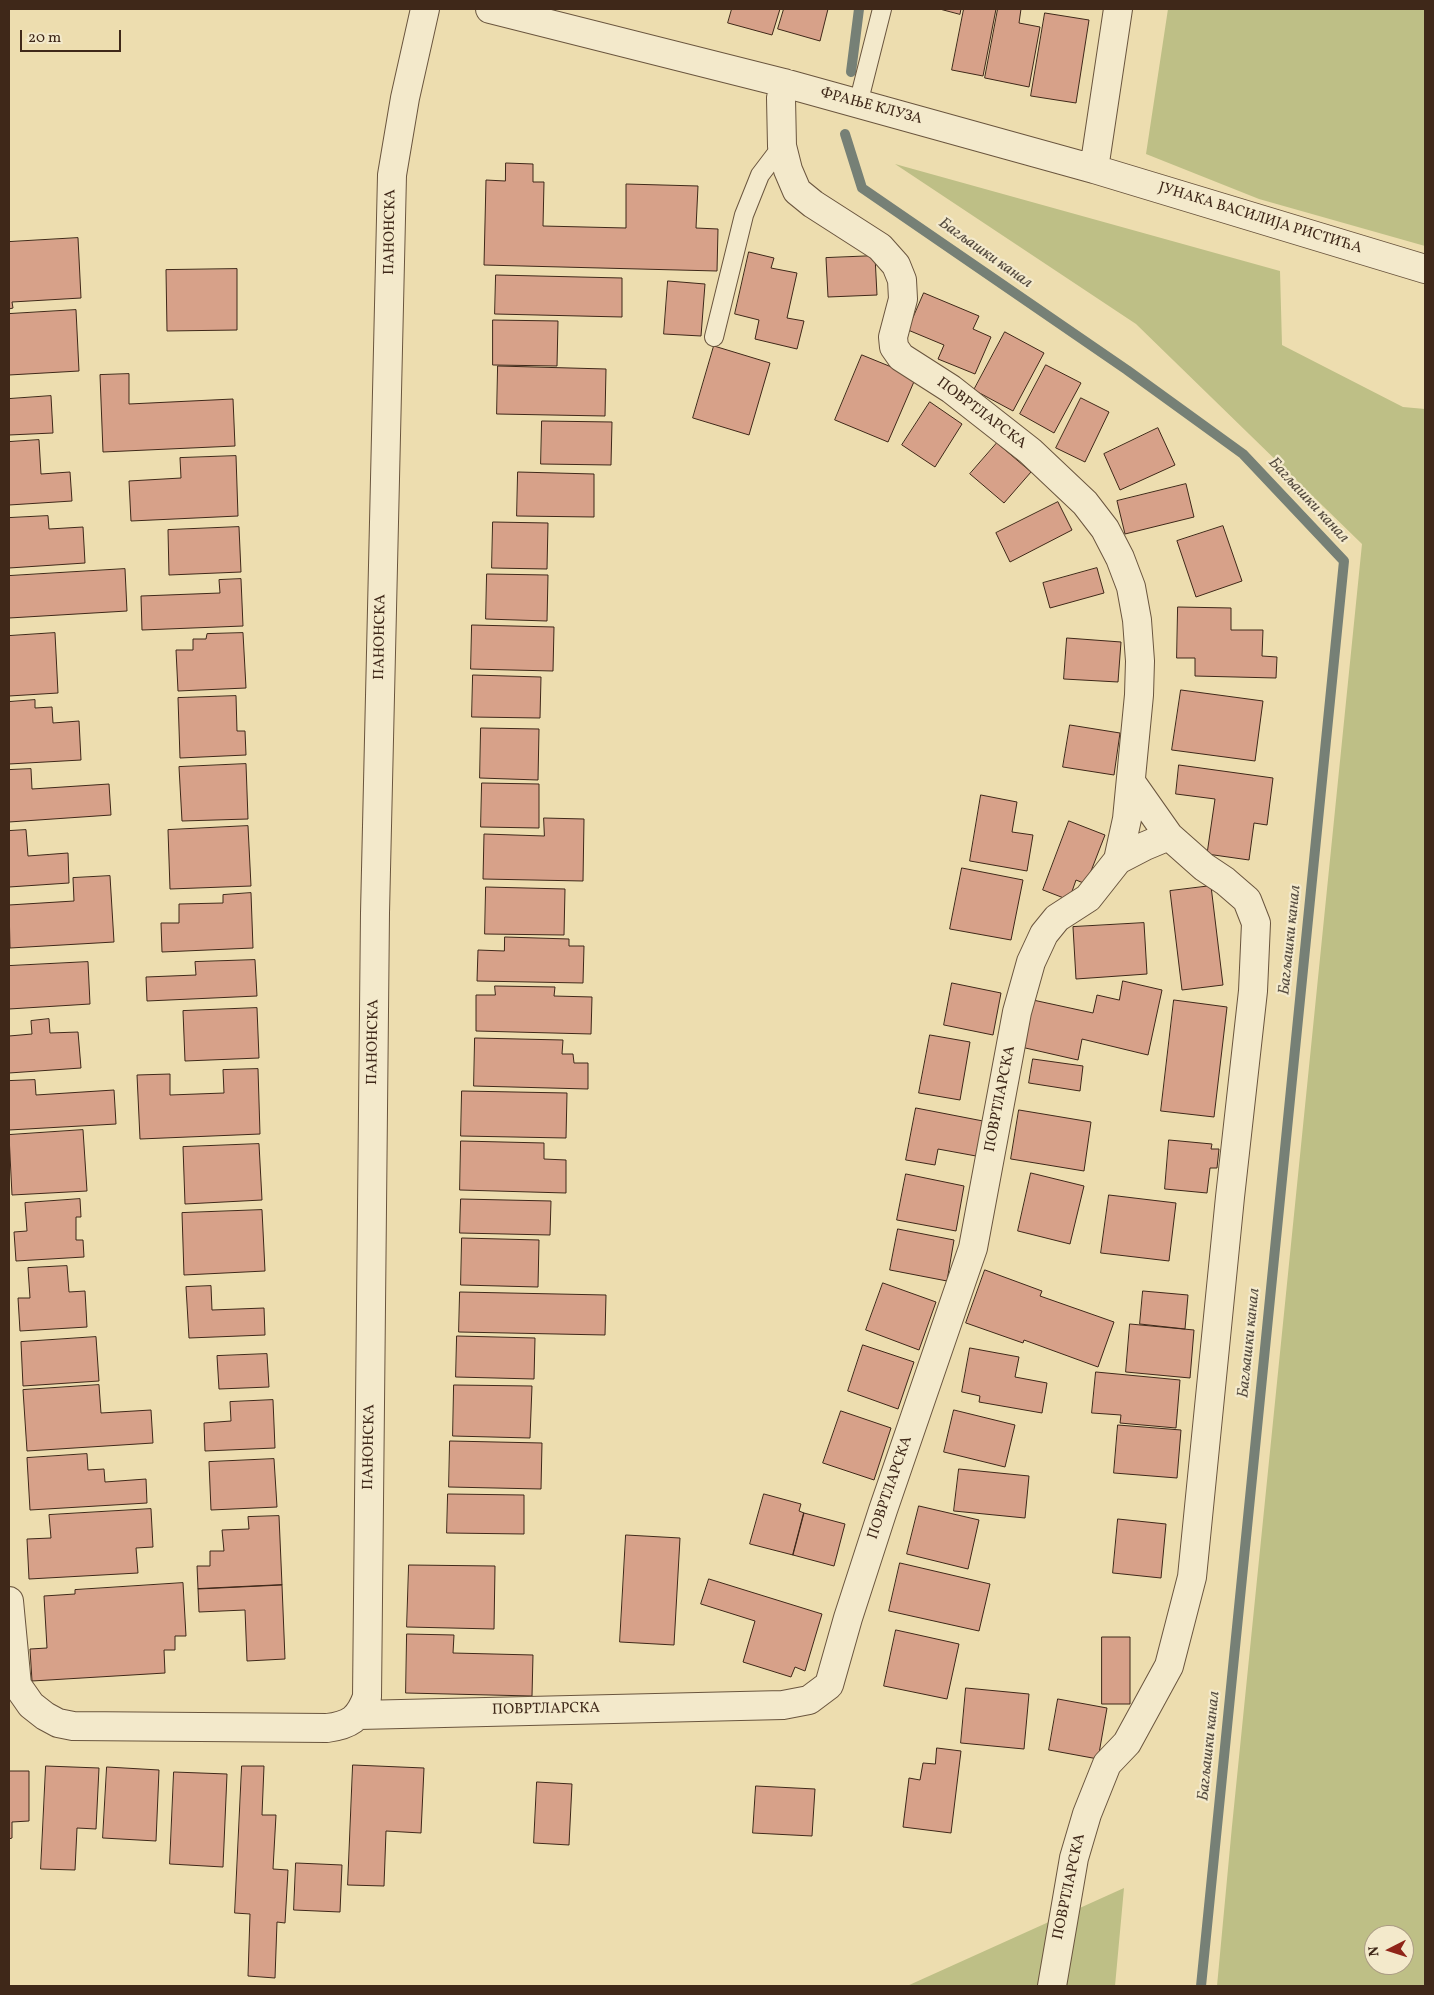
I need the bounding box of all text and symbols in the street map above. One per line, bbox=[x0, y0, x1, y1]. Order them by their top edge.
scale bar bbox=[22, 20, 124, 52]
text: 20 m bbox=[28, 28, 61, 49]
street label: ФРАЊЕ КЛУЗА bbox=[818, 85, 924, 129]
street label: ЈУНАКА ВАСИЛИЈА РИСТИЋА bbox=[1156, 179, 1364, 259]
street label: ПАНОНСКА bbox=[381, 189, 401, 275]
water label: Багљашки канал bbox=[934, 215, 1036, 293]
street label: ПОВРТЛАРСКА bbox=[932, 374, 1030, 454]
water label: Багљашки канал bbox=[1263, 454, 1353, 548]
street label: ПАНОНСКА bbox=[371, 594, 391, 680]
water label: Багљашки канал bbox=[1276, 884, 1306, 996]
street label: ПАНОНСКА bbox=[364, 999, 384, 1085]
street label: ПОВРТЛАРСКА bbox=[982, 1044, 1020, 1154]
water label: Багљашки канал bbox=[1235, 1287, 1265, 1399]
street label: ПАНОНСКА bbox=[360, 1404, 380, 1490]
street label: ПОВРТЛАРСКА bbox=[865, 1434, 917, 1542]
water label: Багљашки канал bbox=[1195, 1690, 1225, 1802]
street label: ПОВРТЛАРСКА bbox=[492, 1700, 600, 1720]
street label: ПОВРТЛАРСКА bbox=[1050, 1832, 1090, 1942]
north arrow bbox=[1364, 1925, 1414, 1975]
text: N bbox=[1365, 1945, 1384, 1957]

